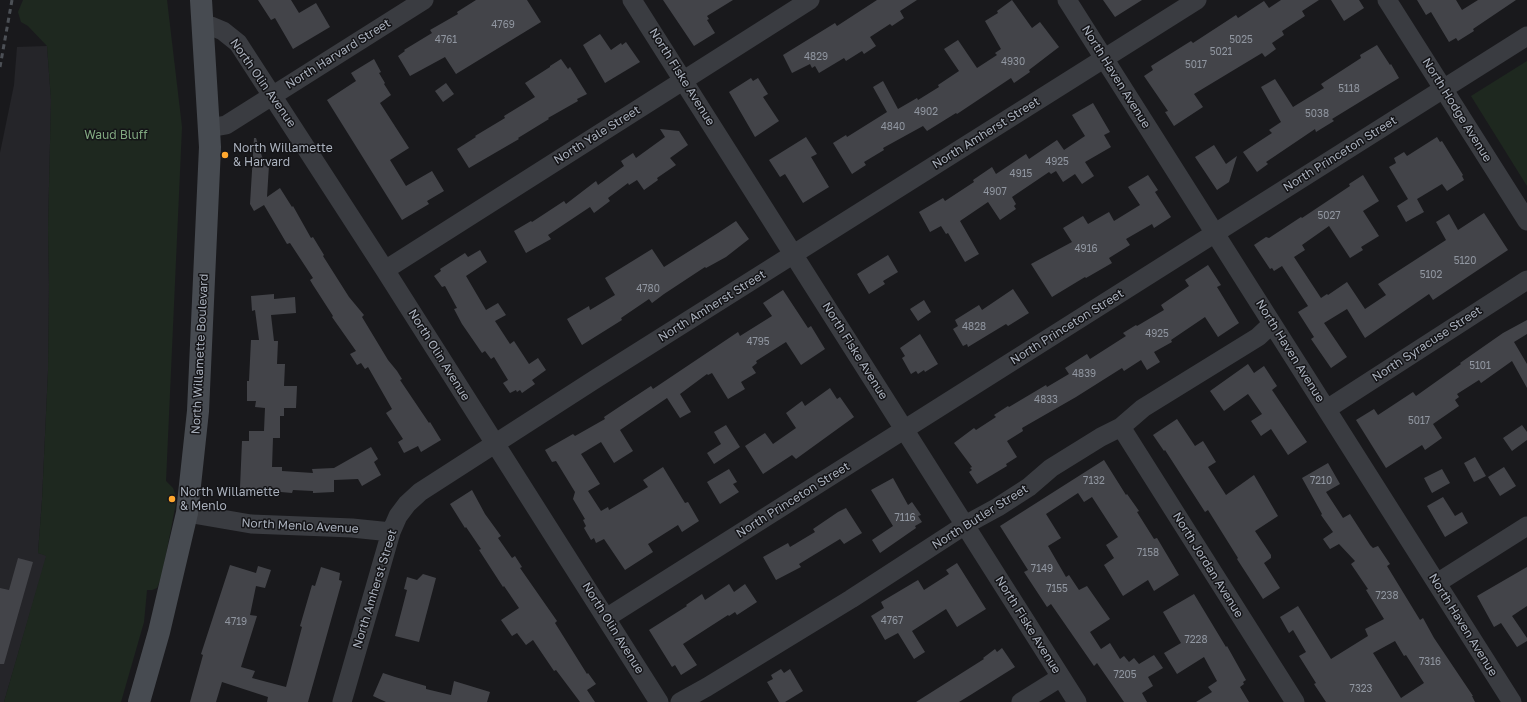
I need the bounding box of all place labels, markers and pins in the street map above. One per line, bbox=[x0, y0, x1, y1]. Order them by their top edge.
place label: North Willamette & Harvard bbox=[233, 141, 333, 169]
marker: North Willamette & Harvard bbox=[220, 150, 230, 160]
place label: North Willamette & Menlo bbox=[180, 485, 280, 513]
marker: North Willamette & Menlo bbox=[167, 494, 177, 504]

